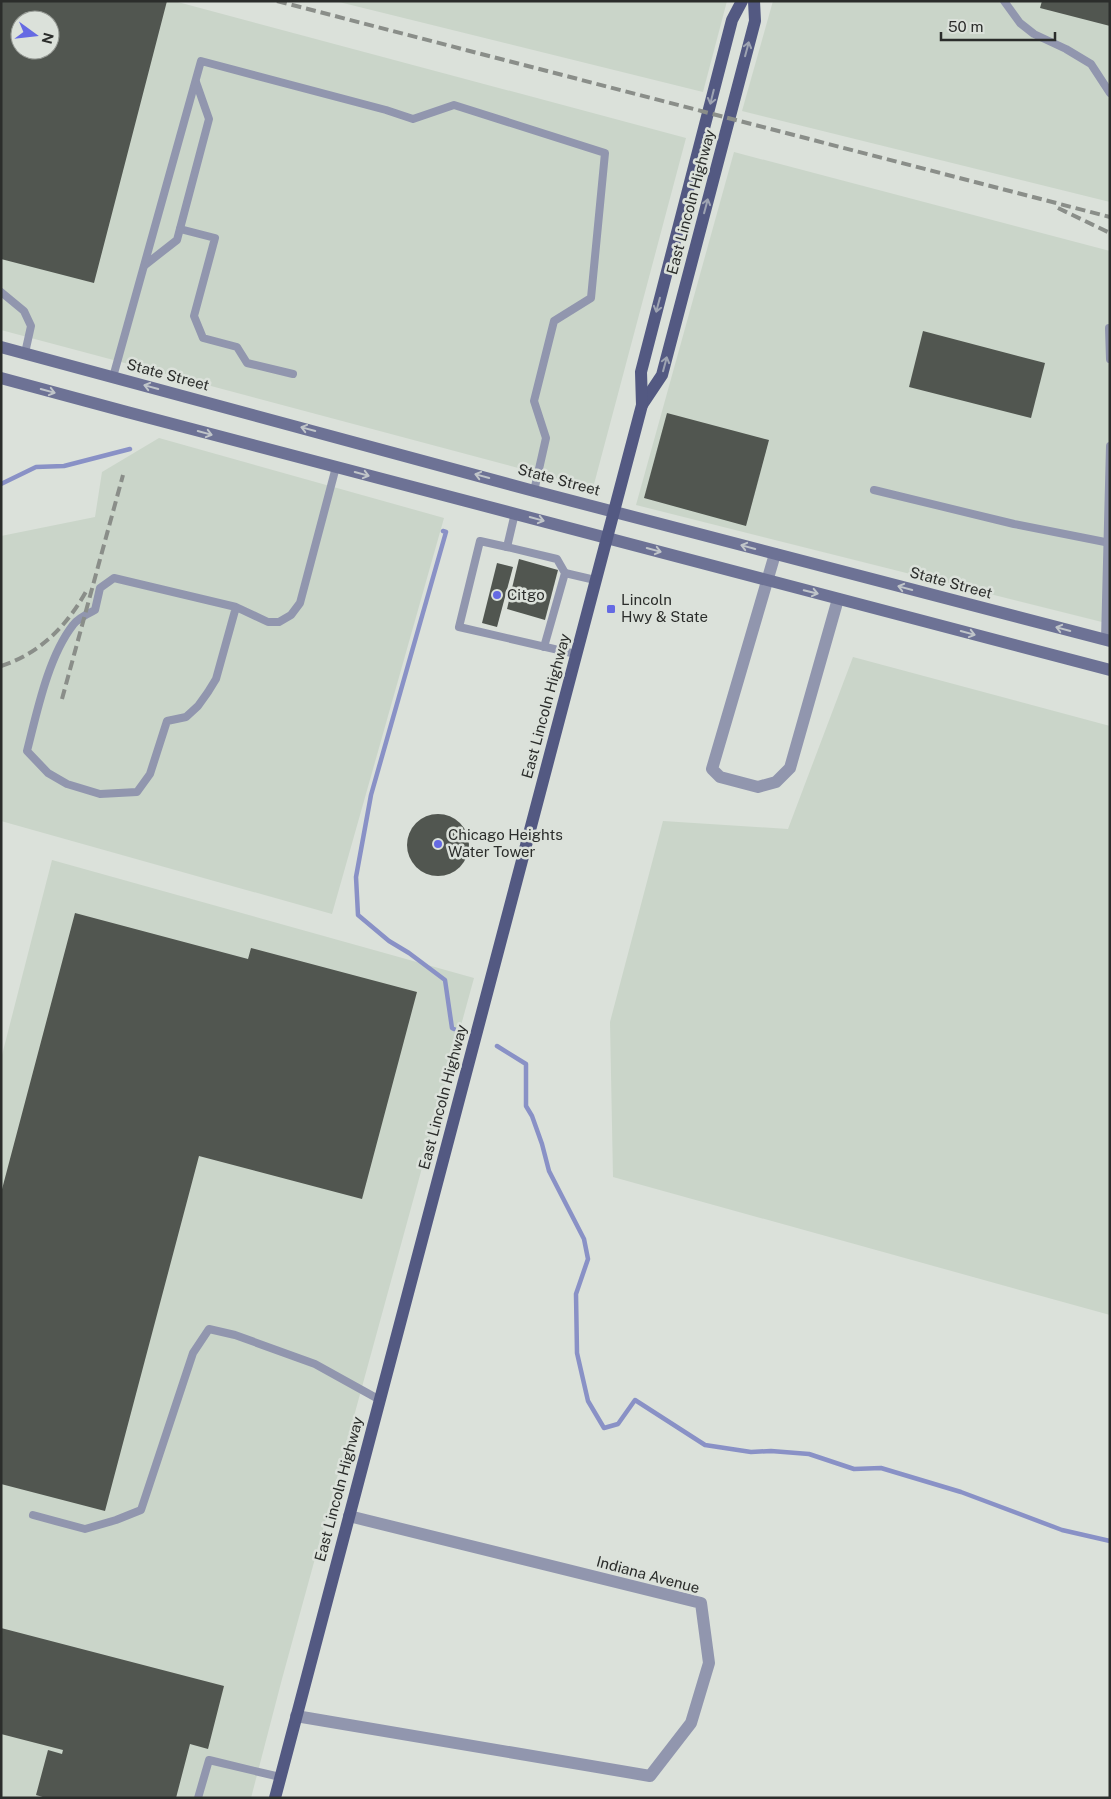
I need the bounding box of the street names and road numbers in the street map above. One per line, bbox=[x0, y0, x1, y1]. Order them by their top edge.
street label: East Lincoln Highway bbox=[663, 128, 718, 276]
street label: State Street bbox=[125, 355, 212, 394]
street label: State Street bbox=[516, 460, 603, 499]
street label: State Street bbox=[908, 563, 995, 602]
street label: East Lincoln Highway bbox=[518, 632, 573, 780]
street label: East Lincoln Highway bbox=[415, 1023, 470, 1171]
street label: East Lincoln Highway bbox=[311, 1415, 366, 1563]
street label: Indiana Avenue bbox=[595, 1553, 702, 1596]

